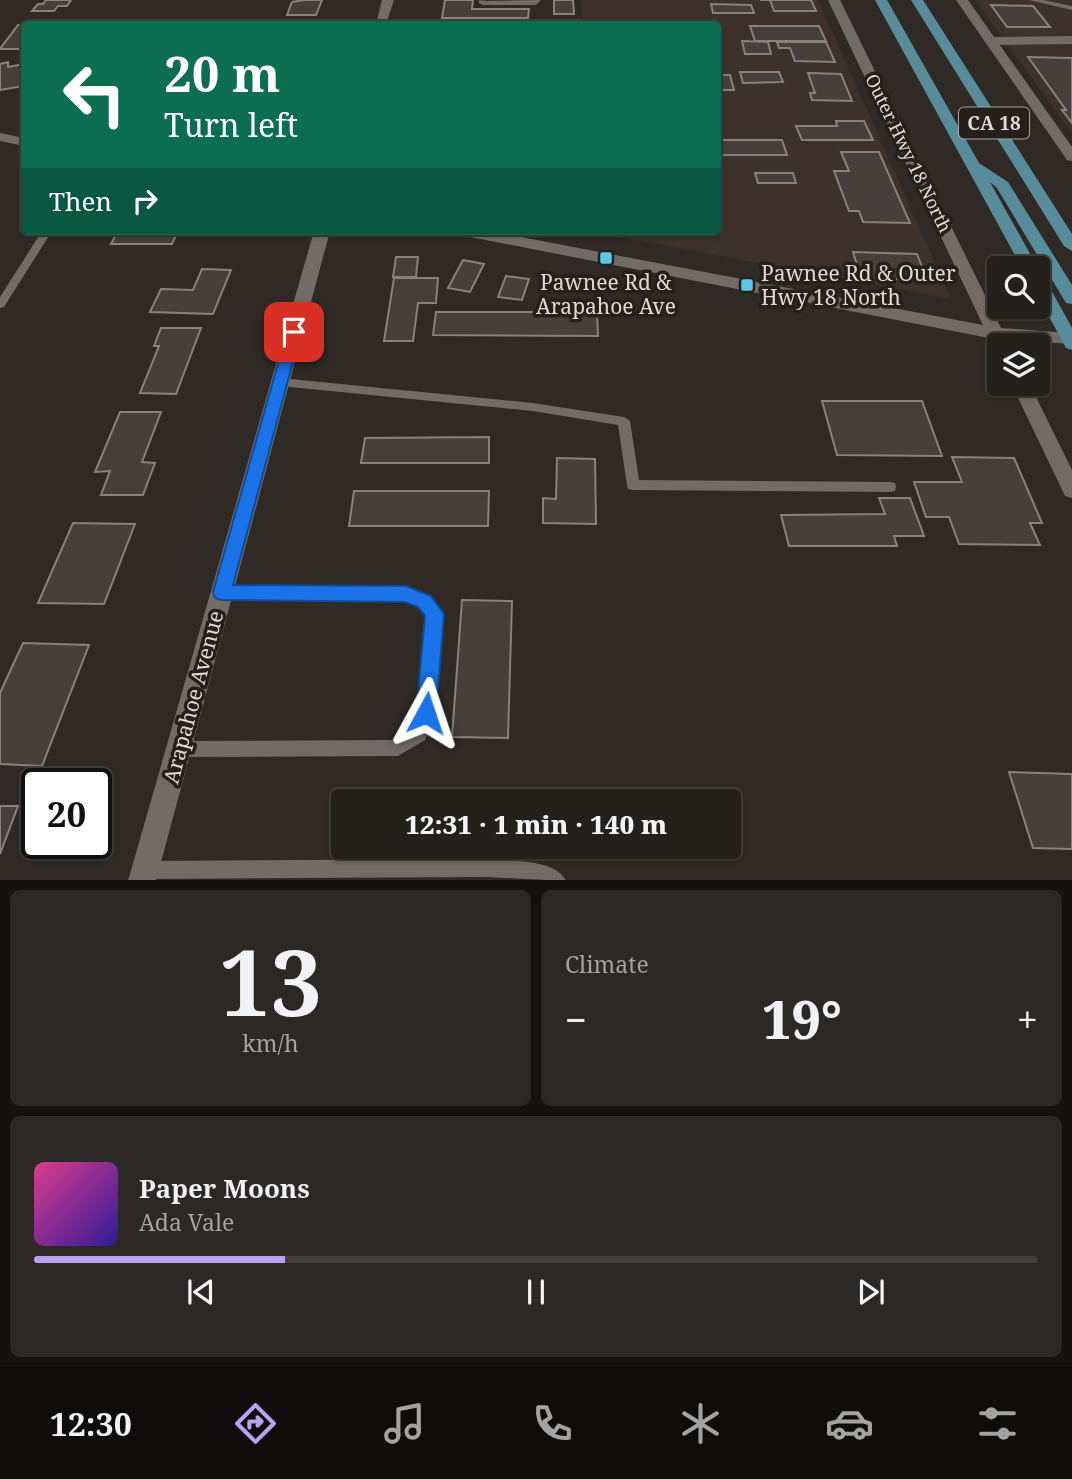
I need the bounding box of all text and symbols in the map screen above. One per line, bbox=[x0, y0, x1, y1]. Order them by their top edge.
text: 20 m bbox=[164, 40, 280, 106]
icon: left bbox=[49, 49, 140, 140]
street label: Outer Hwy 18 North bbox=[860, 70, 958, 236]
text: Turn left bbox=[164, 103, 298, 146]
road number: CA 18 bbox=[959, 108, 1029, 139]
icon: right bbox=[126, 182, 164, 220]
text: Then bbox=[49, 183, 112, 219]
marker: Pawnee Rd & Arapahoe Ave bbox=[598, 250, 614, 266]
map controls bbox=[987, 256, 1050, 396]
button: search bbox=[987, 256, 1050, 319]
place label: Pawnee Rd & Outer Hwy 18 North bbox=[761, 259, 956, 311]
place label: Pawnee Rd & Arapahoe Ave bbox=[536, 268, 676, 320]
marker: Pawnee Rd & Outer Hwy 18 North bbox=[739, 277, 755, 293]
pin bbox=[264, 302, 324, 362]
icon: arrive bbox=[275, 313, 313, 351]
button: layers bbox=[987, 333, 1050, 396]
street label: Arapahoe Avenue bbox=[156, 607, 230, 787]
position arrow bbox=[389, 676, 463, 750]
speed limit sign: 20 bbox=[21, 768, 112, 859]
text: 12:31 · 1 min · 140 m bbox=[405, 806, 667, 842]
text: 13 bbox=[219, 919, 322, 1043]
text: Climate bbox=[565, 948, 649, 980]
text: 19° bbox=[762, 983, 842, 1054]
text: − bbox=[565, 993, 587, 1045]
text: + bbox=[1017, 993, 1038, 1045]
text: km/h bbox=[242, 1027, 299, 1059]
text: Paper Moons bbox=[139, 1170, 310, 1206]
text: Ada Vale bbox=[139, 1206, 234, 1238]
icon: previous bbox=[182, 1273, 220, 1311]
icon: pause bbox=[517, 1273, 555, 1311]
icon: next bbox=[852, 1273, 890, 1311]
icon: directions bbox=[231, 1399, 280, 1448]
icon: music bbox=[380, 1399, 429, 1448]
icon: phone bbox=[528, 1399, 577, 1448]
icon: climate bbox=[676, 1399, 725, 1448]
icon: car bbox=[825, 1399, 874, 1448]
icon: filters bbox=[973, 1399, 1022, 1448]
text: 12:30 bbox=[50, 1402, 132, 1445]

